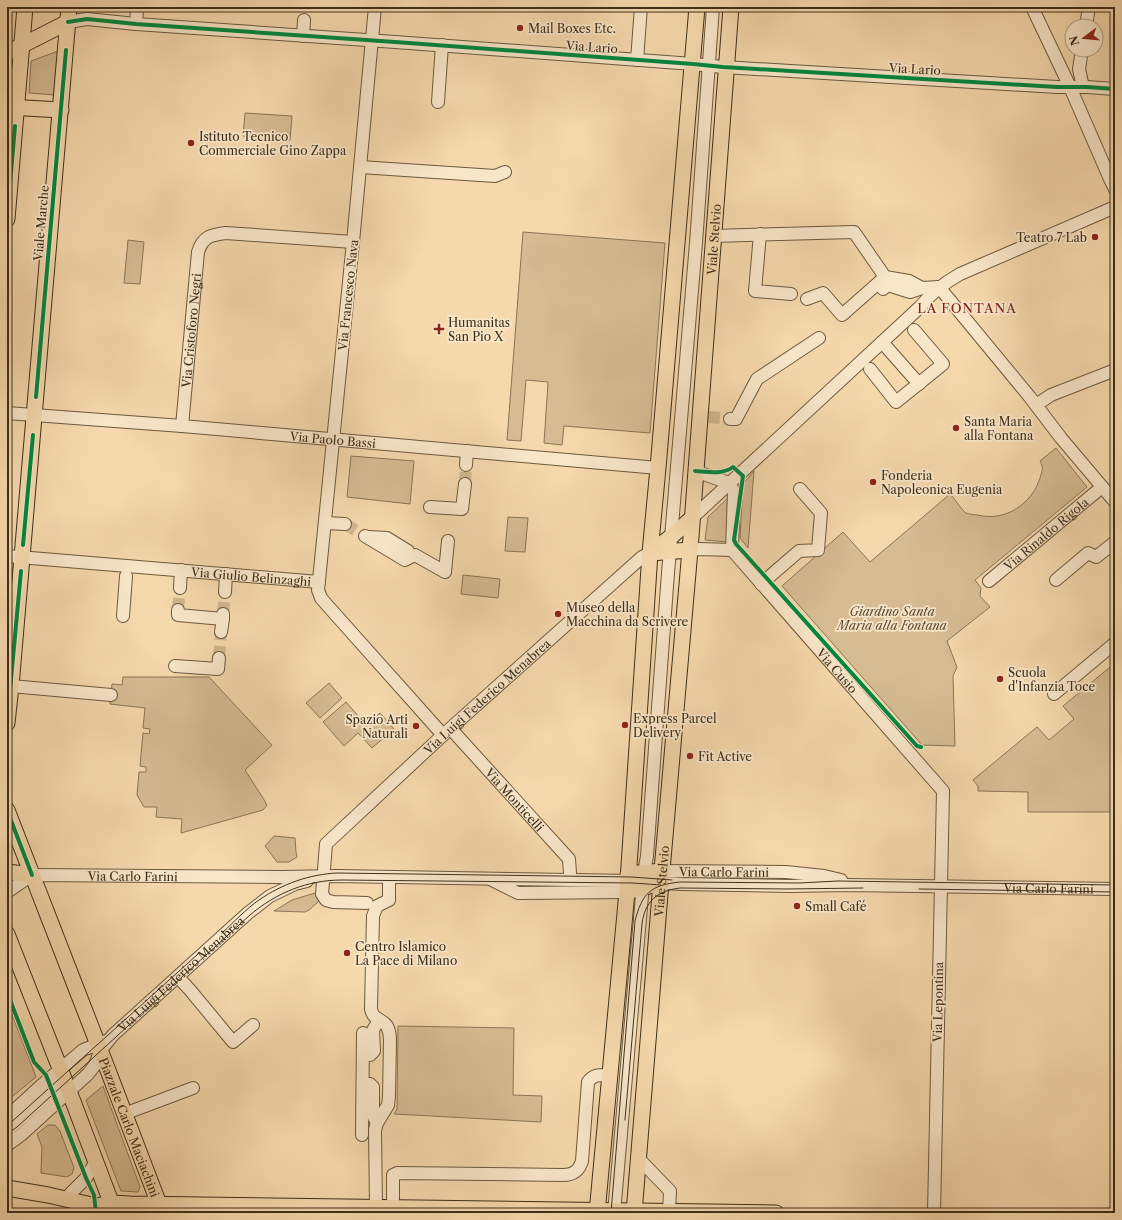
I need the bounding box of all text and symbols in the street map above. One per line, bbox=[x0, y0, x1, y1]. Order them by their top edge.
north arrow bbox=[1064, 18, 1104, 58]
place label: Mail Boxes Etc. bbox=[528, 21, 616, 36]
marker: Mail Boxes Etc. bbox=[515, 23, 525, 33]
text: N bbox=[1066, 34, 1082, 47]
street label: Via Lario bbox=[565, 38, 618, 56]
street label: Via Lario bbox=[888, 60, 941, 78]
place label: Istituto Tecnico Commerciale Gino Zappa bbox=[199, 129, 347, 158]
marker: Istituto Tecnico Commerciale Gino Zappa bbox=[186, 138, 196, 148]
street label: Viale Marche bbox=[30, 184, 52, 262]
street label: Viale Stelvio bbox=[703, 203, 724, 276]
place label: Teatro 7 Lab bbox=[1016, 230, 1087, 245]
marker: Teatro 7 Lab bbox=[1090, 232, 1100, 242]
street label: Via Francesco Nava bbox=[335, 238, 361, 352]
street label: Via Cristoforo Negri bbox=[178, 272, 204, 389]
district label: LA FONTANA bbox=[917, 300, 1017, 316]
place label: Humanitas San Pio X bbox=[448, 315, 510, 344]
marker: Humanitas San Pio X bbox=[433, 323, 445, 335]
place label: Santa Maria alla Fontana bbox=[964, 414, 1034, 443]
marker: Santa Maria alla Fontana bbox=[951, 423, 961, 433]
street label: Via Paolo Bassi bbox=[288, 428, 377, 451]
place label: Fonderia Napoleonica Eugenia bbox=[881, 468, 1003, 497]
marker: Fonderia Napoleonica Eugenia bbox=[868, 477, 878, 487]
street label: Via Rinaldo Rigola bbox=[1000, 494, 1092, 574]
street label: Via Giulio Belinzaghi bbox=[190, 564, 312, 589]
place label: Museo della Macchina da Scrivere bbox=[566, 600, 689, 629]
park label: Giardino Santa Maria alla Fontana bbox=[835, 604, 947, 633]
marker: Museo della Macchina da Scrivere bbox=[553, 609, 563, 619]
street label: Via Luigi Federico Menabrea bbox=[419, 635, 554, 758]
street label: Via Cusio bbox=[813, 644, 861, 696]
place label: Scuola d'Infanzia Toce bbox=[1008, 665, 1095, 694]
marker: Scuola d'Infanzia Toce bbox=[995, 674, 1005, 684]
place label: Express Parcel Delivery bbox=[633, 711, 717, 740]
place label: Spazio Arti Naturali bbox=[345, 712, 408, 741]
marker: Express Parcel Delivery bbox=[620, 720, 630, 730]
marker: Spazio Arti Naturali bbox=[411, 721, 421, 731]
place label: Fit Active bbox=[698, 749, 752, 764]
marker: Fit Active bbox=[685, 751, 695, 761]
street label: Via Monticelli bbox=[482, 764, 548, 834]
street label: Viale Stelvio bbox=[651, 845, 672, 918]
street label: Via Carlo Farini bbox=[678, 864, 769, 879]
street label: Via Carlo Farini bbox=[87, 868, 178, 884]
street label: Via Carlo Farini bbox=[1002, 880, 1094, 896]
place label: Small Café bbox=[805, 899, 867, 914]
marker: Small Café bbox=[792, 901, 802, 911]
street label: Via Luigi Federico Menabrea bbox=[114, 912, 248, 1035]
place label: Centro Islamico La Pace di Milano bbox=[355, 939, 457, 968]
marker: Centro Islamico La Pace di Milano bbox=[342, 948, 352, 958]
street label: Via Lepontina bbox=[930, 961, 946, 1043]
street label: Piazzale Carlo Maciachini bbox=[96, 1055, 163, 1199]

